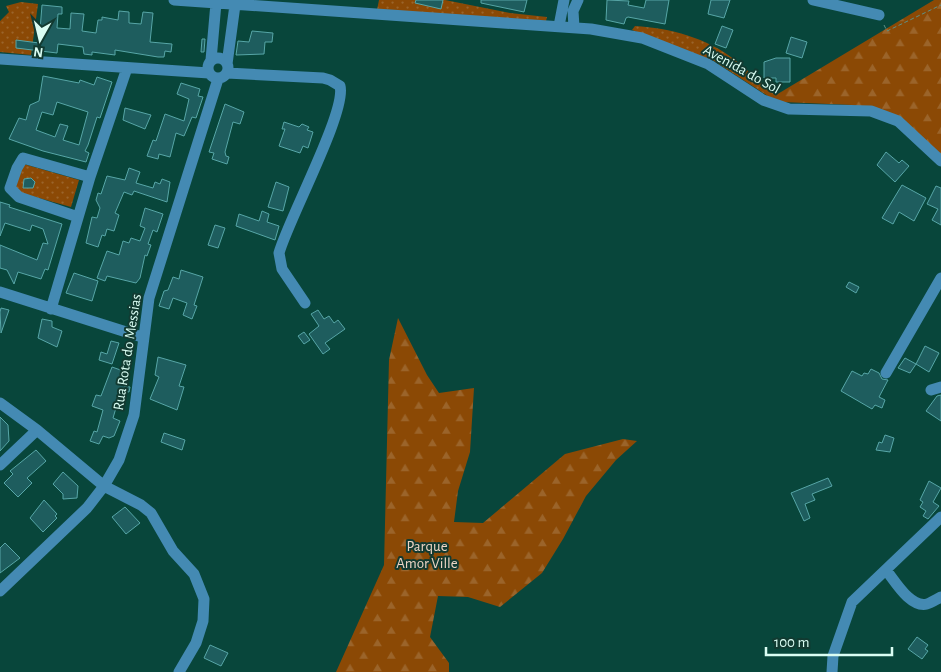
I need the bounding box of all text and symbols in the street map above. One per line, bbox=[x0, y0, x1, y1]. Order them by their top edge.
north arrow bbox=[15, 15, 65, 65]
street label: Avenida do Sol bbox=[701, 42, 783, 97]
text: N bbox=[33, 44, 44, 59]
street label: Rua Rota do Messias bbox=[111, 293, 144, 411]
park label: Parque Amor Ville bbox=[396, 539, 458, 571]
scale bar bbox=[766, 624, 892, 656]
text: 100 m bbox=[774, 635, 809, 650]

